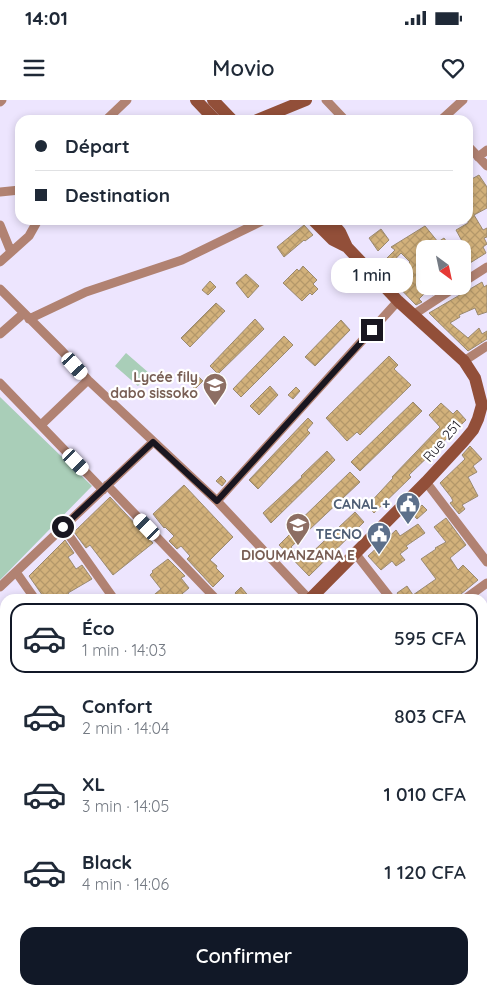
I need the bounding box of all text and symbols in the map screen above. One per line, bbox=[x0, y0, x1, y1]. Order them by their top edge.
text: 14:01 bbox=[25, 6, 68, 30]
icon: menu bbox=[20, 54, 48, 82]
text: Movio bbox=[212, 54, 275, 82]
icon: heart bbox=[439, 54, 467, 82]
text: Départ bbox=[65, 134, 130, 158]
text: Destination bbox=[65, 183, 170, 207]
north arrow bbox=[416, 240, 471, 295]
map controls bbox=[416, 240, 471, 295]
callout: 1 min bbox=[331, 258, 413, 292]
text: 1 min bbox=[353, 265, 391, 285]
route end bbox=[361, 319, 383, 341]
car bbox=[59, 350, 90, 382]
place label: Lycée fily dabo sissoko bbox=[110, 368, 198, 402]
school or university icon: Lycée fily dabo sissoko bbox=[202, 372, 228, 406]
street label: Rue 251 bbox=[419, 416, 465, 466]
car bbox=[60, 446, 91, 478]
public building icon: CANAL + bbox=[395, 491, 421, 525]
place label: CANAL + bbox=[333, 495, 390, 513]
car bbox=[131, 511, 162, 543]
school or university icon: DIOUMANZANA E bbox=[285, 512, 311, 546]
route start bbox=[52, 516, 74, 538]
public building icon: TECNO bbox=[366, 521, 392, 555]
place label: TECNO bbox=[316, 525, 362, 543]
place label: DIOUMANZANA E bbox=[241, 546, 355, 564]
icon: car bbox=[22, 616, 67, 661]
text: Éco bbox=[82, 616, 115, 640]
text: 595 CFA bbox=[394, 626, 466, 650]
text: 1 min · 14:03 bbox=[82, 640, 166, 660]
icon: car bbox=[22, 694, 67, 739]
text: Confort bbox=[82, 694, 153, 718]
text: 803 CFA bbox=[394, 704, 466, 728]
text: 2 min · 14:04 bbox=[82, 718, 169, 738]
icon: car bbox=[22, 772, 67, 817]
text: XL bbox=[82, 772, 105, 796]
text: 1 010 CFA bbox=[383, 782, 466, 806]
text: 3 min · 14:05 bbox=[82, 796, 169, 816]
icon: car bbox=[22, 850, 67, 895]
text: Black bbox=[82, 850, 132, 874]
text: 1 120 CFA bbox=[384, 860, 466, 884]
text: 4 min · 14:06 bbox=[82, 874, 169, 894]
button: Confirmer bbox=[20, 927, 468, 985]

